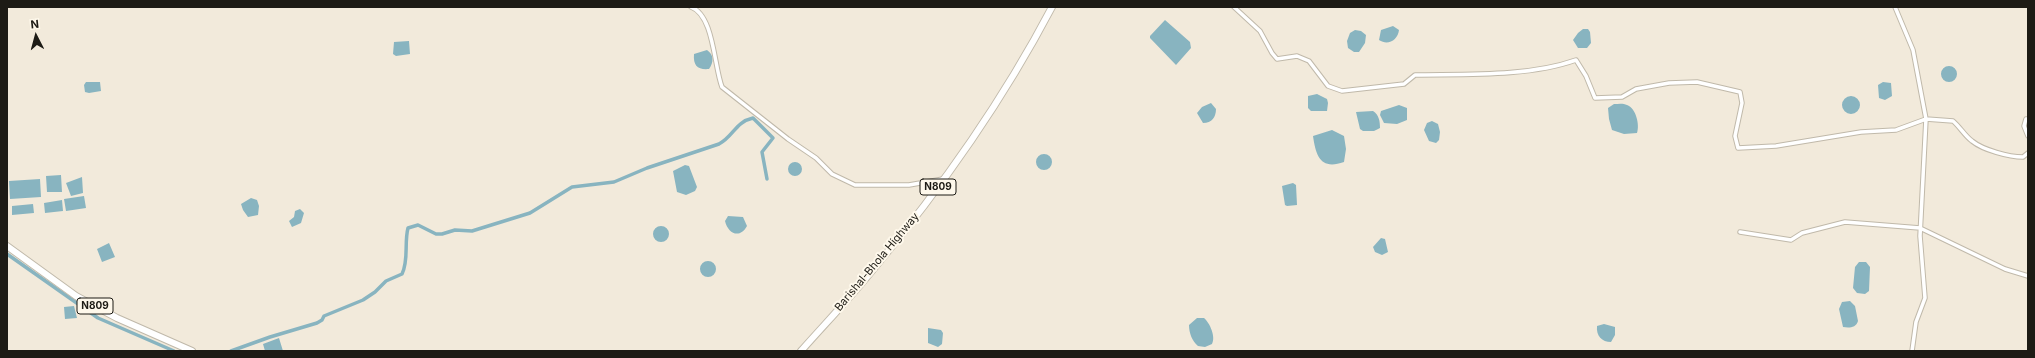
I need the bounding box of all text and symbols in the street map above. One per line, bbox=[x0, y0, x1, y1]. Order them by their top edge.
north arrow bbox=[16, 16, 56, 56]
text: N bbox=[30, 17, 40, 31]
road number: N809 bbox=[920, 179, 956, 195]
street label: Barishal-Bhola Highway bbox=[832, 210, 922, 314]
road number: N809 bbox=[77, 298, 113, 314]

